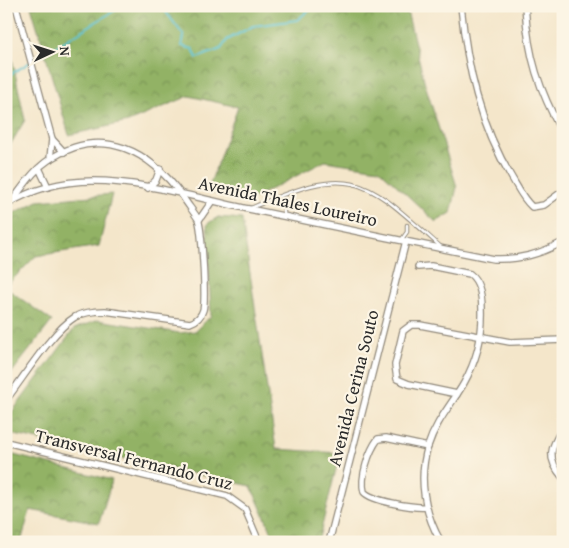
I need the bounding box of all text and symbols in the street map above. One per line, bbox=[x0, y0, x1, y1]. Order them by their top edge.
north arrow bbox=[28, 28, 78, 78]
text: N bbox=[55, 46, 75, 57]
street label: Avenida Thales Loureiro bbox=[196, 169, 380, 233]
street label: Avenida Cerina Souto bbox=[320, 307, 386, 469]
street label: Transversal Fernando Cruz bbox=[33, 421, 236, 497]

